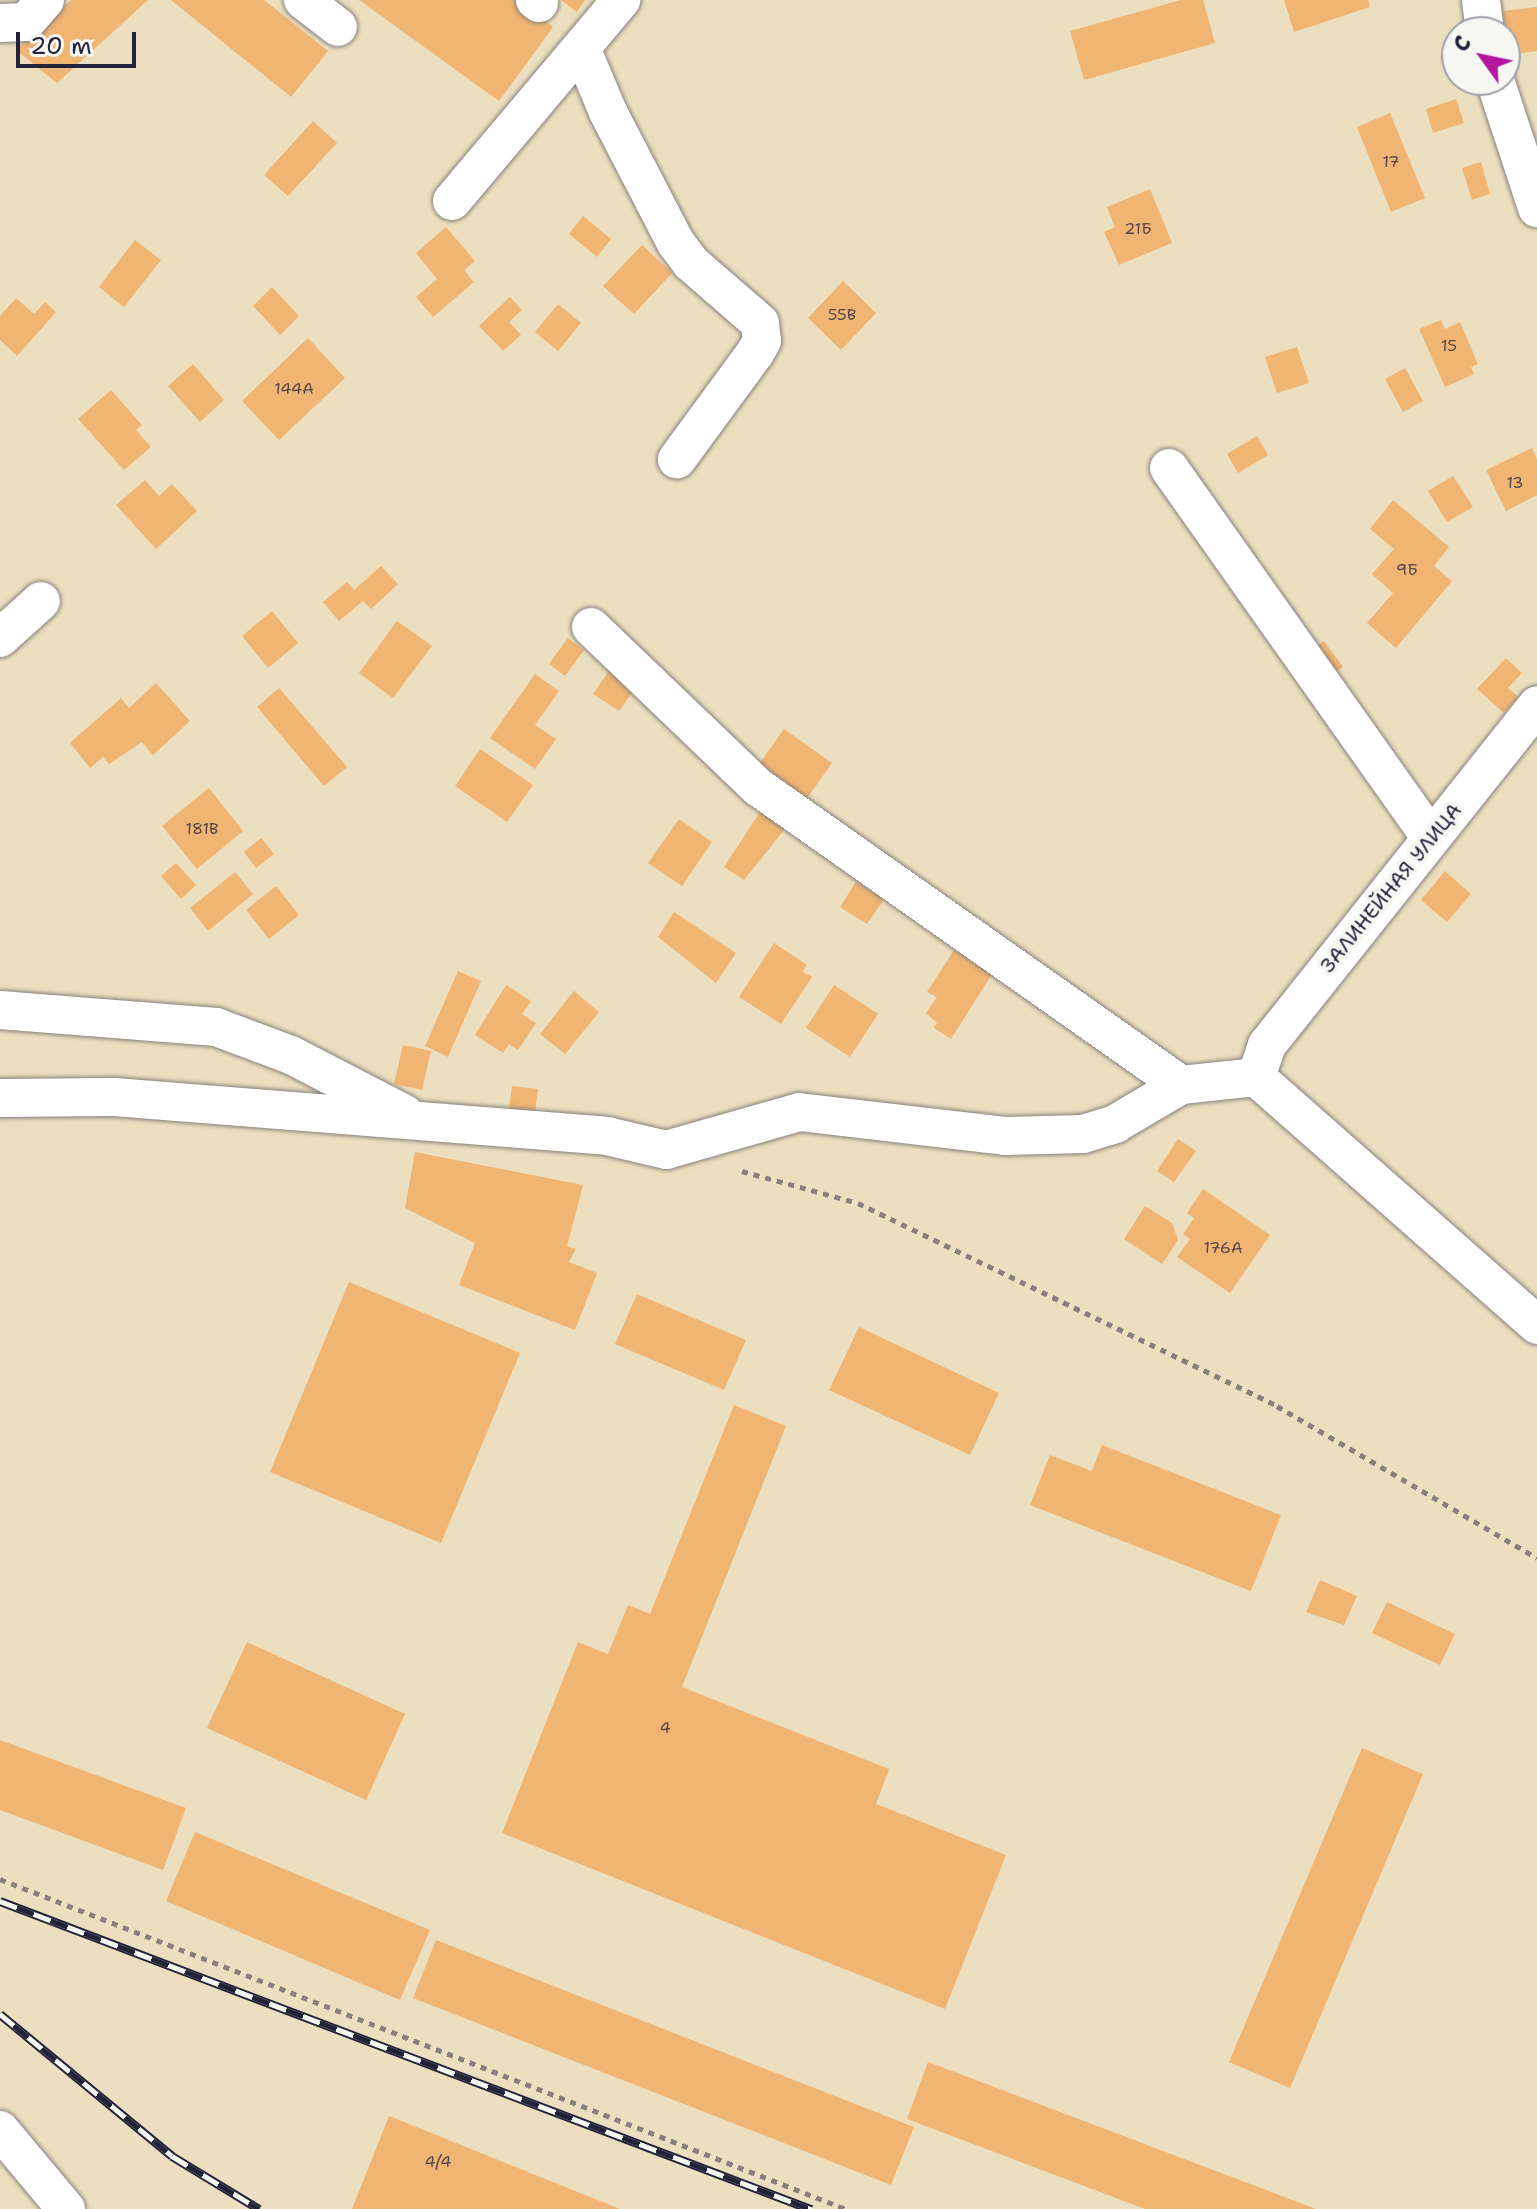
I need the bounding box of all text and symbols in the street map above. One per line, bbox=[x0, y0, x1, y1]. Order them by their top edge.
scale bar bbox=[20, 16, 140, 66]
north arrow bbox=[1441, 16, 1521, 96]
text: 20 m bbox=[30, 30, 92, 62]
text: С bbox=[1446, 30, 1478, 57]
house number: 17 bbox=[1382, 152, 1400, 172]
house number: 21Б bbox=[1124, 219, 1152, 239]
house number: 55В bbox=[828, 305, 856, 325]
house number: 15 bbox=[1441, 336, 1457, 356]
house number: 144А bbox=[274, 379, 314, 399]
house number: 13 bbox=[1506, 473, 1524, 493]
house number: 9Б bbox=[1396, 560, 1418, 580]
street label: ЗАЛИНЕЙНАЯ УЛИЦА bbox=[1315, 799, 1467, 977]
house number: 181В bbox=[185, 819, 219, 839]
house number: 176А bbox=[1203, 1238, 1243, 1258]
house number: 4 bbox=[659, 1718, 671, 1738]
house number: 4/4 bbox=[424, 2152, 452, 2172]

